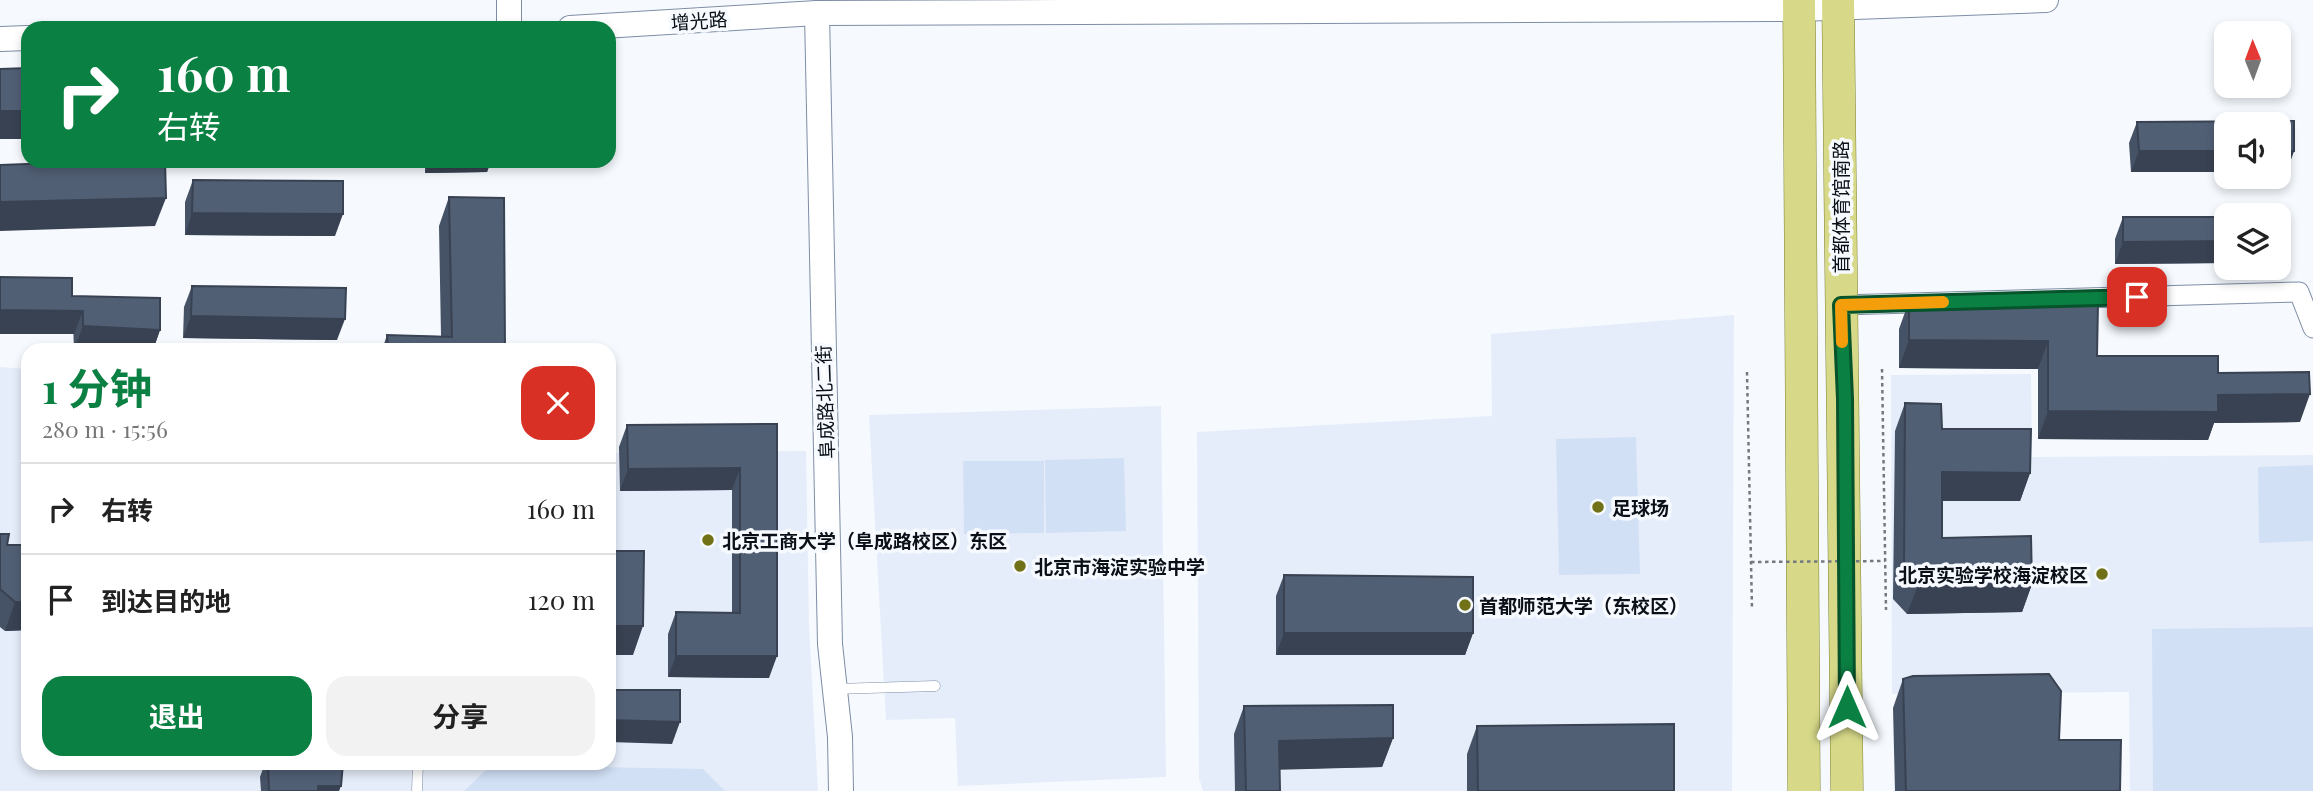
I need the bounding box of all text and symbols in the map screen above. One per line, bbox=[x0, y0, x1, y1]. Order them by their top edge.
street label: 增光路 bbox=[670, 5, 728, 35]
north arrow bbox=[2214, 21, 2291, 98]
map controls bbox=[2214, 21, 2291, 280]
text: 160 m bbox=[157, 39, 291, 104]
icon: right bbox=[42, 49, 133, 140]
text: 右转 bbox=[157, 104, 221, 147]
button: sound bbox=[2214, 112, 2291, 189]
street label: 首都体育馆南路 bbox=[1827, 140, 1853, 274]
button: layers bbox=[2214, 203, 2291, 280]
pin bbox=[2107, 267, 2167, 327]
icon: arrive bbox=[2118, 278, 2156, 316]
street label: 阜成路北二街 bbox=[809, 345, 839, 459]
text: 1 分钟 bbox=[42, 359, 152, 415]
button: close bbox=[521, 366, 595, 440]
text: 280 m · 15:56 bbox=[42, 413, 168, 444]
icon: right bbox=[42, 490, 80, 528]
text: 160 m bbox=[527, 491, 595, 526]
text: 右转 bbox=[101, 492, 153, 527]
place label: 足球场 bbox=[1612, 494, 1669, 520]
marker: 足球场 bbox=[1590, 499, 1606, 515]
place label: 北京工商大学（阜成路校区）东区 bbox=[722, 527, 1007, 553]
marker: 北京工商大学（阜成路校区）东区 bbox=[700, 532, 716, 548]
place label: 北京市海淀实验中学 bbox=[1034, 553, 1205, 579]
marker: 北京市海淀实验中学 bbox=[1012, 558, 1028, 574]
place label: 北京实验学校海淀校区 bbox=[1898, 561, 2088, 587]
marker: 北京实验学校海淀校区 bbox=[2094, 566, 2110, 582]
icon: arrive bbox=[42, 581, 80, 619]
text: 120 m bbox=[528, 582, 595, 617]
text: 到达目的地 bbox=[101, 583, 231, 618]
place label: 首都师范大学（东校区） bbox=[1479, 592, 1688, 618]
marker: 首都师范大学（东校区） bbox=[1457, 597, 1473, 613]
position arrow bbox=[1810, 670, 1884, 744]
button: 退出 bbox=[42, 676, 312, 756]
button: 分享 bbox=[326, 676, 595, 756]

